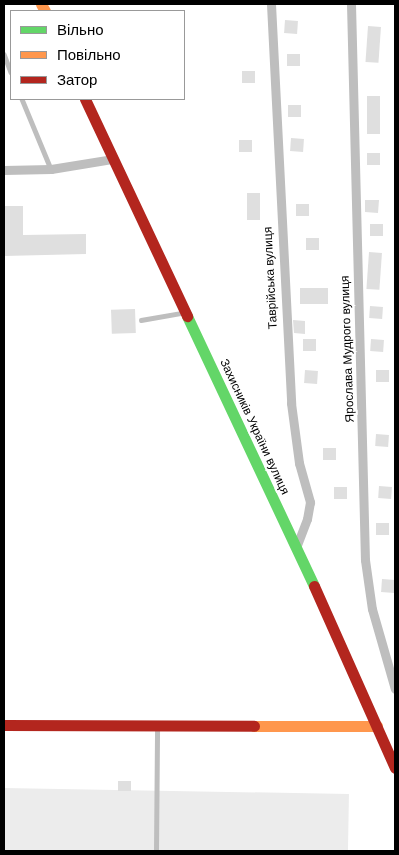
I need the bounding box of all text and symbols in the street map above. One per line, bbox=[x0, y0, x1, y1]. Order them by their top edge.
legend bbox=[10, 10, 185, 100]
text: Вільно bbox=[57, 21, 104, 38]
text: Повільно bbox=[57, 46, 121, 63]
text: Затор bbox=[57, 71, 97, 88]
street label: Таврійська вулиця bbox=[261, 226, 281, 330]
street label: Ярослава Мудрого вулиця bbox=[338, 275, 358, 423]
street label: Захисників України вулиця bbox=[216, 357, 292, 497]

